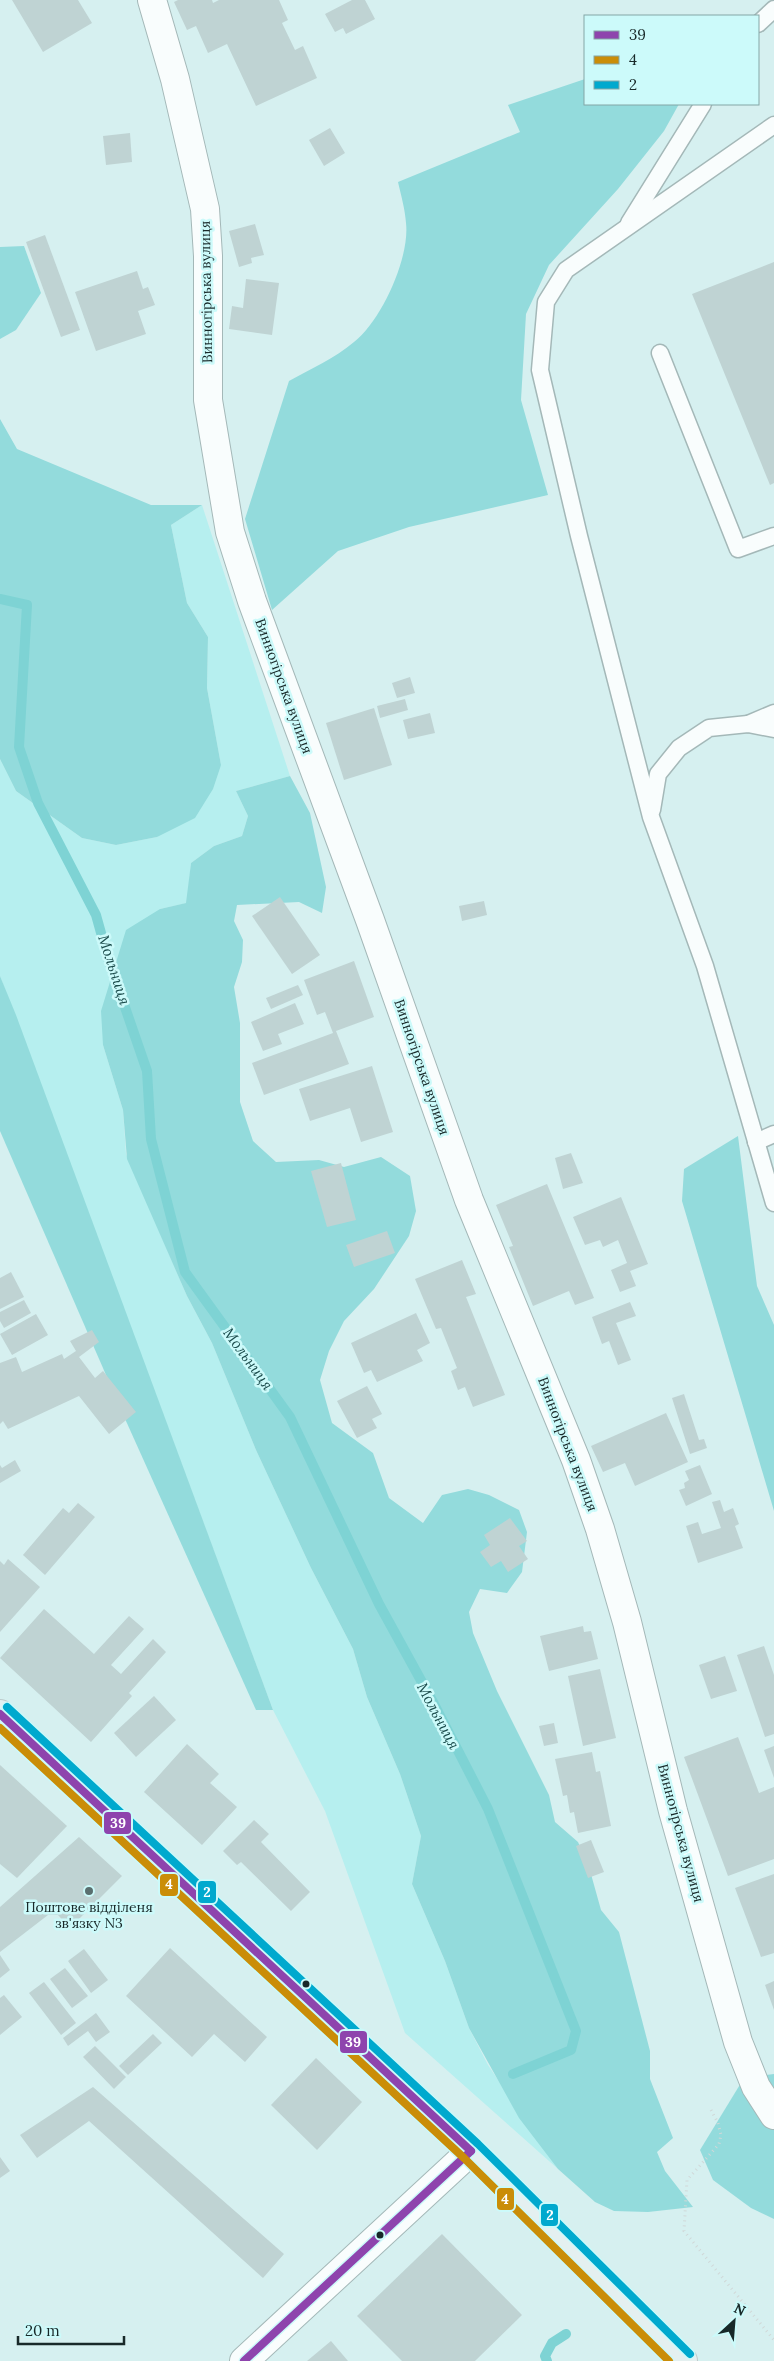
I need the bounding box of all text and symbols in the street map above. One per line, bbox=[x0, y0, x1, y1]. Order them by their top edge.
legend bbox=[584, 15, 759, 105]
text: 39 bbox=[629, 25, 646, 44]
text: 4 bbox=[629, 50, 637, 69]
text: 2 bbox=[629, 75, 637, 94]
street label: Винногірська вулиця bbox=[196, 221, 216, 363]
street label: Винногірська вулиця bbox=[251, 616, 317, 756]
water label: Мольниця bbox=[94, 932, 135, 1008]
street label: Винногірська вулиця bbox=[390, 997, 454, 1137]
water label: Мольниця bbox=[219, 1324, 278, 1394]
street label: Винногірська вулиця bbox=[534, 1374, 602, 1514]
water label: Мольниця bbox=[413, 1679, 464, 1753]
street label: Винногірська вулиця bbox=[654, 1762, 708, 1904]
line badge: 39 bbox=[103, 1811, 132, 1835]
text: 39 bbox=[110, 1814, 126, 1832]
line badge: 4 bbox=[159, 1873, 179, 1897]
text: 4 bbox=[165, 1875, 173, 1893]
line badge: 2 bbox=[197, 1880, 217, 1904]
text: 2 bbox=[203, 1883, 211, 1901]
marker: Поштове відділеня зв'язку N3 bbox=[83, 1885, 95, 1897]
place label: Поштове відділеня зв'язку N3 bbox=[25, 1898, 153, 1932]
unlabelled marker bbox=[301, 1979, 311, 1989]
line badge: 39 bbox=[339, 2030, 368, 2054]
text: 39 bbox=[345, 2033, 361, 2051]
line badge: 4 bbox=[496, 2187, 515, 2211]
text: 4 bbox=[501, 2190, 509, 2208]
line badge: 2 bbox=[540, 2203, 559, 2227]
text: 2 bbox=[546, 2206, 554, 2224]
unlabelled marker bbox=[375, 2230, 385, 2240]
north arrow bbox=[709, 2296, 759, 2346]
text: N bbox=[731, 2299, 749, 2320]
scale bar bbox=[18, 2314, 124, 2346]
text: 20 m bbox=[25, 2321, 60, 2340]

